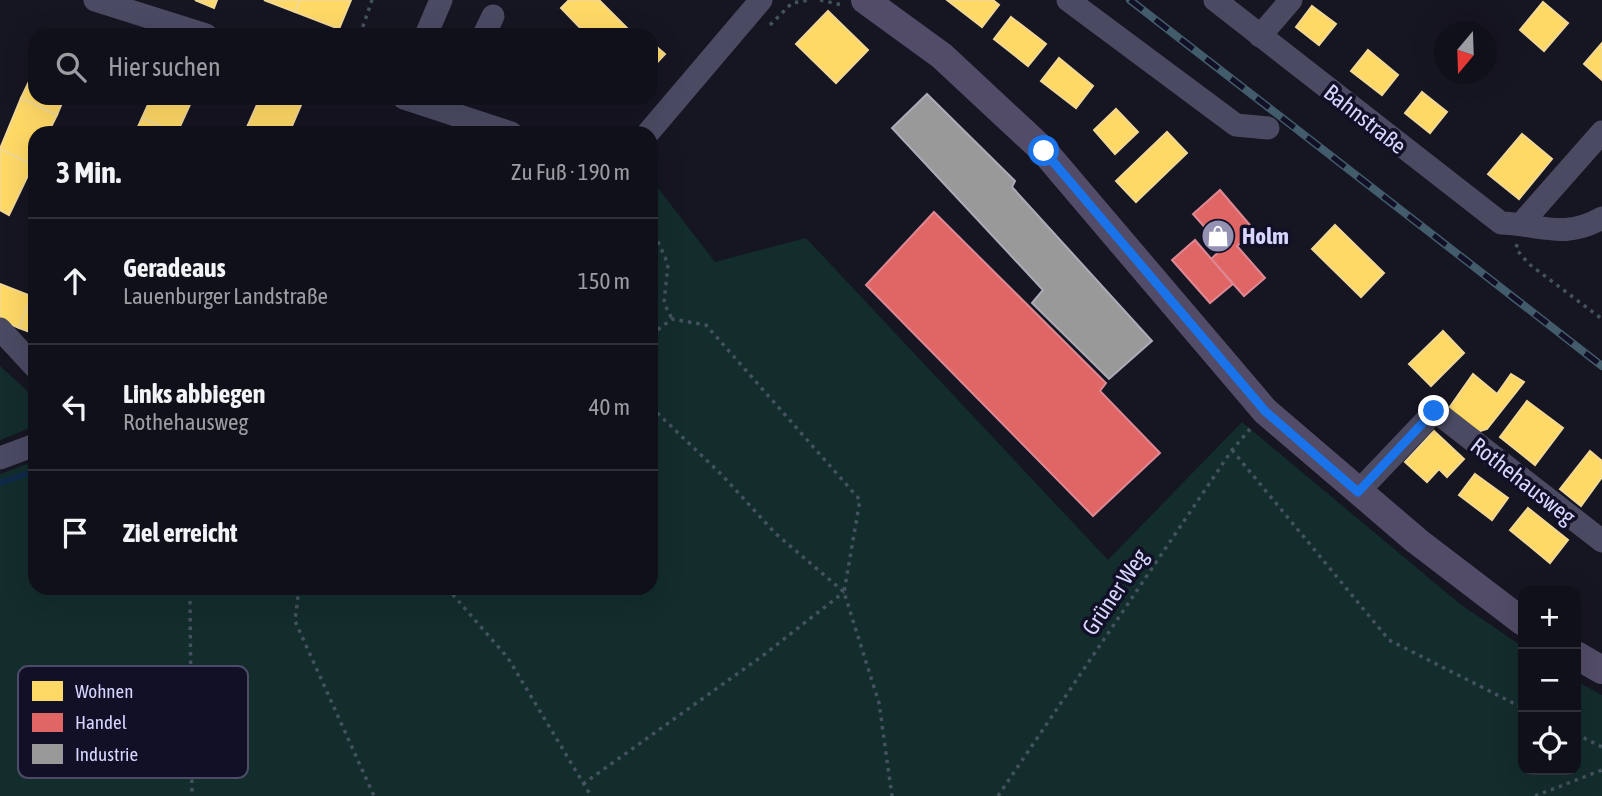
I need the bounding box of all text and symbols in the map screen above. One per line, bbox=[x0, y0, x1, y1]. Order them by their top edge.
north arrow bbox=[1434, 21, 1497, 84]
search box bbox=[28, 28, 658, 105]
icon: search bbox=[52, 48, 90, 86]
text: Hier suchen bbox=[108, 52, 221, 82]
street label: Bahnstraße bbox=[1319, 79, 1411, 159]
route start bbox=[1028, 135, 1059, 166]
text: 3 Min. bbox=[56, 155, 121, 189]
text: Zu Fuß · 190 m bbox=[511, 159, 630, 185]
shop icon: Holm bbox=[1199, 217, 1237, 255]
place label: Holm bbox=[1242, 223, 1289, 249]
text: Geradeaus bbox=[123, 253, 226, 283]
icon: ahead bbox=[56, 262, 94, 300]
text: 150 m bbox=[578, 268, 630, 294]
text: Lauenburger Landstraße bbox=[123, 283, 328, 309]
text: Links abbiegen bbox=[123, 379, 265, 409]
icon: left bbox=[56, 388, 94, 426]
text: 40 m bbox=[589, 394, 630, 420]
route end bbox=[1418, 395, 1449, 426]
text: Rothehausweg bbox=[123, 409, 248, 435]
street label: Rothehausweg bbox=[1466, 432, 1581, 530]
icon: arrive bbox=[56, 514, 94, 552]
text: Ziel erreicht bbox=[123, 518, 238, 548]
street label: Grüner Weg bbox=[1077, 544, 1153, 640]
map controls bbox=[1518, 586, 1581, 775]
button: + bbox=[1518, 586, 1581, 649]
button: − bbox=[1518, 649, 1581, 712]
legend bbox=[18, 666, 248, 778]
text: Wohnen bbox=[75, 680, 133, 702]
text: Handel bbox=[75, 711, 127, 733]
button: locate bbox=[1518, 712, 1581, 775]
text: Industrie bbox=[75, 743, 138, 765]

